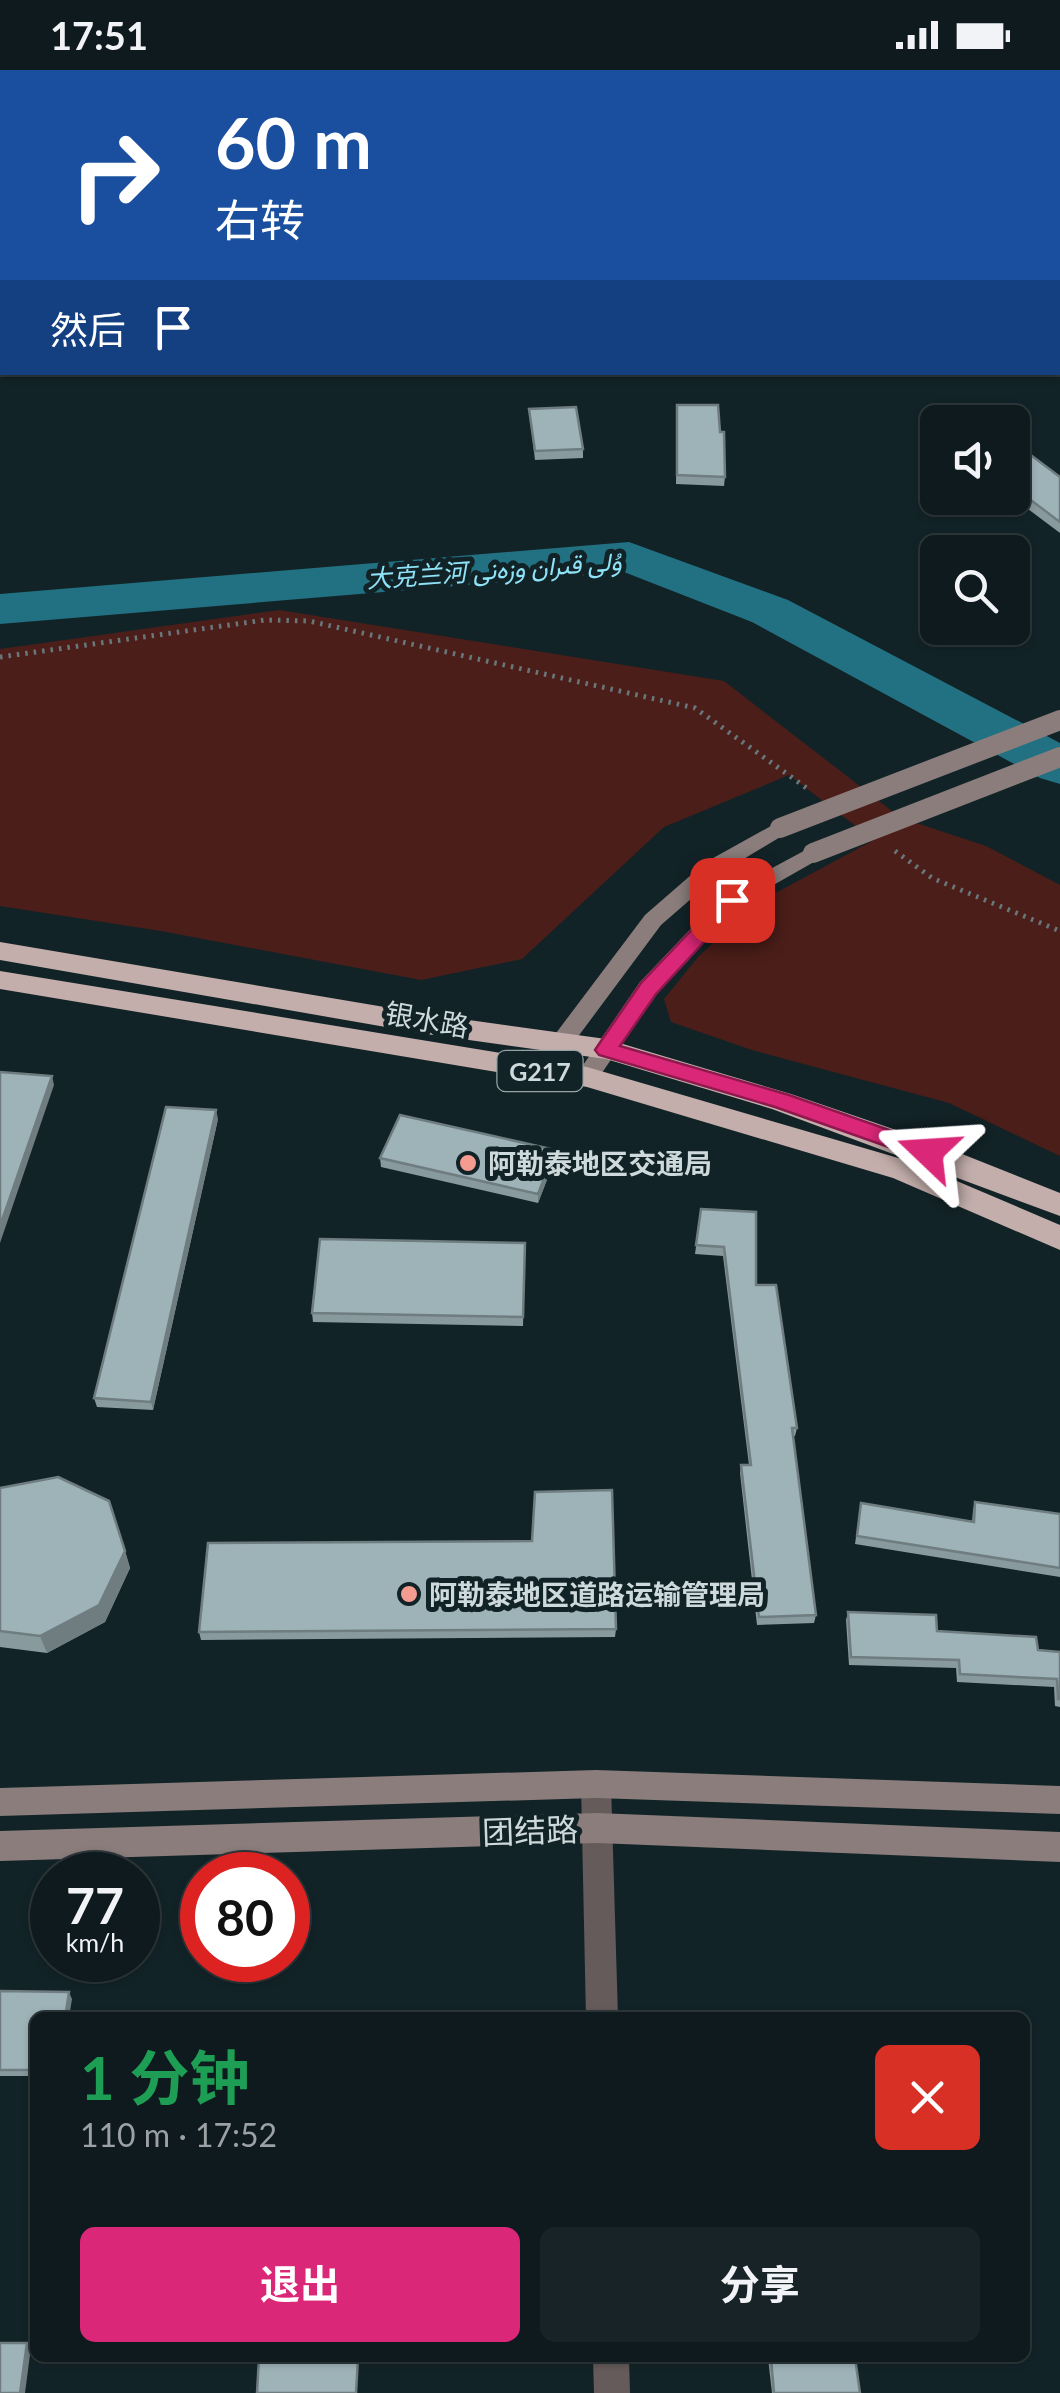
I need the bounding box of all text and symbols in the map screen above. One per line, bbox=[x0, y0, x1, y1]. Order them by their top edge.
text: 17:51 bbox=[50, 12, 148, 58]
text: 60 m bbox=[215, 100, 372, 184]
icon: right bbox=[50, 110, 180, 240]
text: 右转 bbox=[215, 193, 305, 247]
icon: arrive bbox=[146, 300, 201, 355]
text: 然后 bbox=[50, 306, 126, 352]
map controls bbox=[920, 405, 1030, 645]
button: sound bbox=[920, 405, 1030, 515]
button: search bbox=[920, 535, 1030, 645]
water label: 大克兰河 ۇلى قىران وزەنى bbox=[366, 545, 623, 595]
pin bbox=[690, 858, 775, 943]
icon: arrive bbox=[705, 873, 760, 928]
street label: 银水路 bbox=[383, 995, 471, 1043]
road number: G217 bbox=[498, 1051, 582, 1091]
position arrow bbox=[876, 1100, 980, 1204]
place label: 阿勒泰地区交通局 bbox=[488, 1146, 712, 1180]
marker: 阿勒泰地区交通局 bbox=[457, 1152, 479, 1174]
place label: 阿勒泰地区道路运输管理局 bbox=[429, 1577, 765, 1611]
marker: 阿勒泰地区道路运输管理局 bbox=[398, 1583, 420, 1605]
street label: 团结路 bbox=[481, 1809, 579, 1851]
speed limit sign: 80 bbox=[180, 1852, 310, 1982]
text: 77 bbox=[66, 1875, 124, 1935]
text: km/h bbox=[66, 1927, 124, 1957]
text: 1 分钟 bbox=[80, 2041, 249, 2113]
button: close bbox=[875, 2045, 980, 2150]
text: 110 m · 17:52 bbox=[80, 2115, 277, 2154]
button: 退出 bbox=[80, 2227, 520, 2342]
button: 分享 bbox=[540, 2227, 980, 2342]

